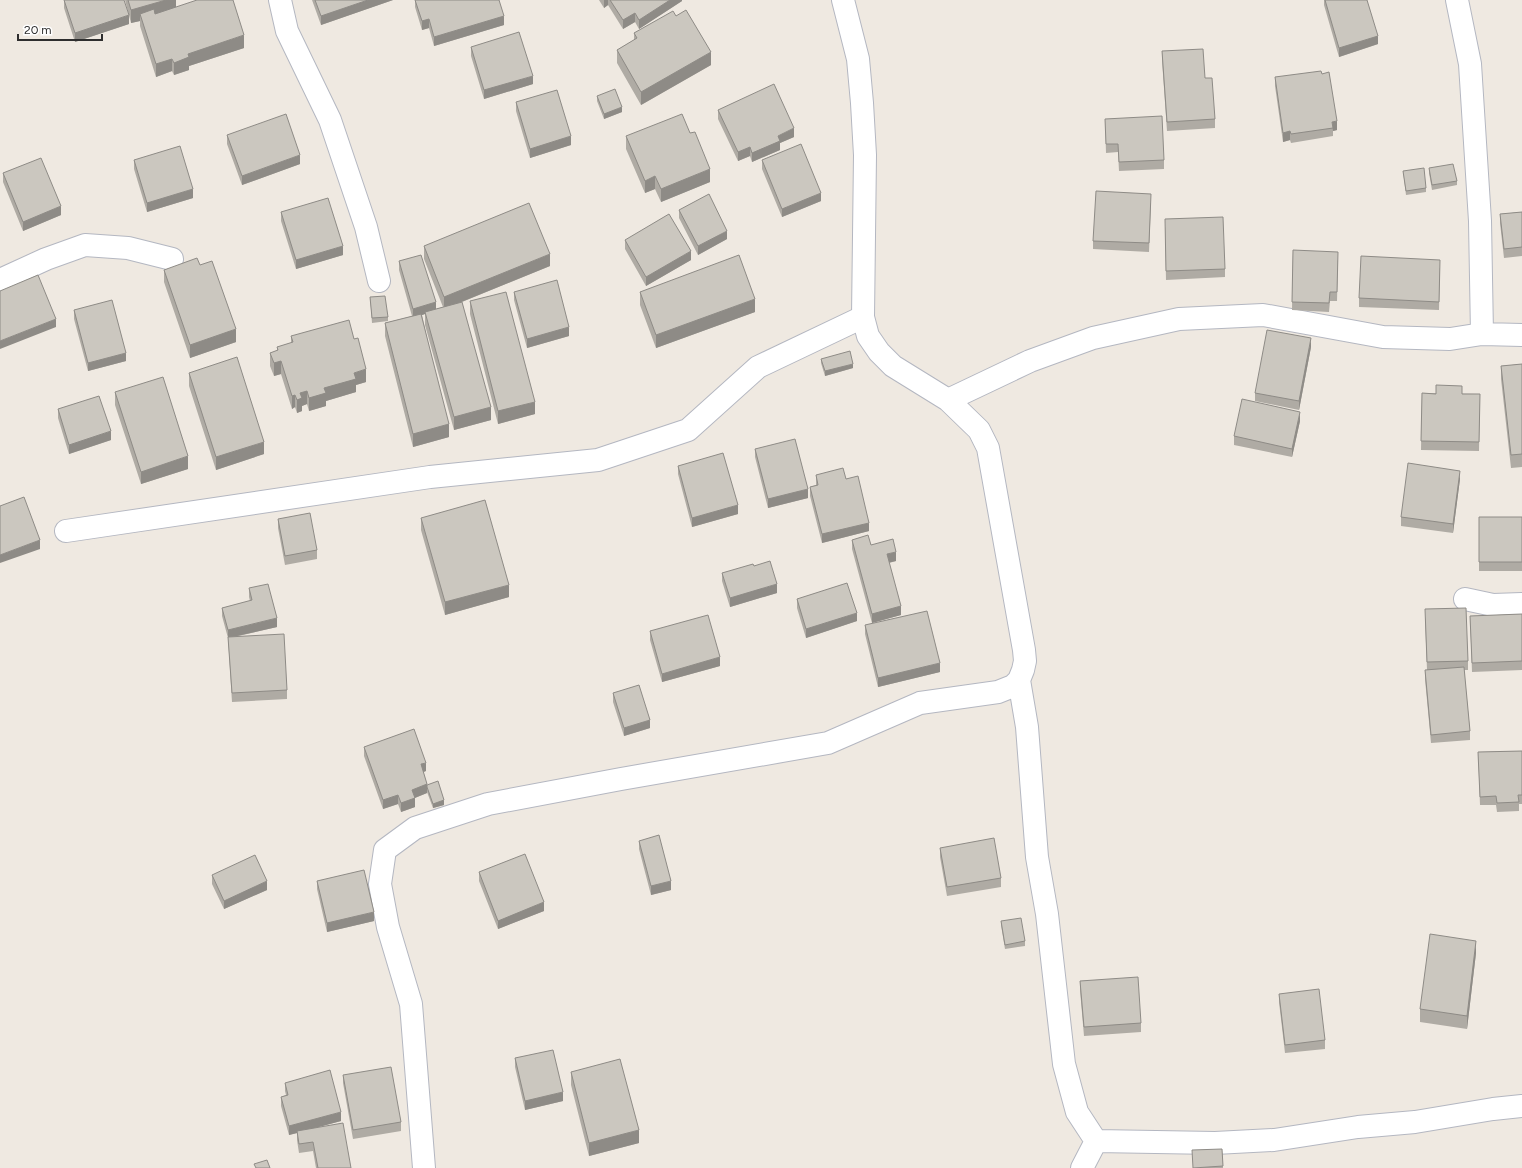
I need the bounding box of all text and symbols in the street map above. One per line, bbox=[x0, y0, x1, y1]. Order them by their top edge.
scale bar bbox=[18, 16, 102, 42]
text: 20 m bbox=[24, 23, 52, 37]

